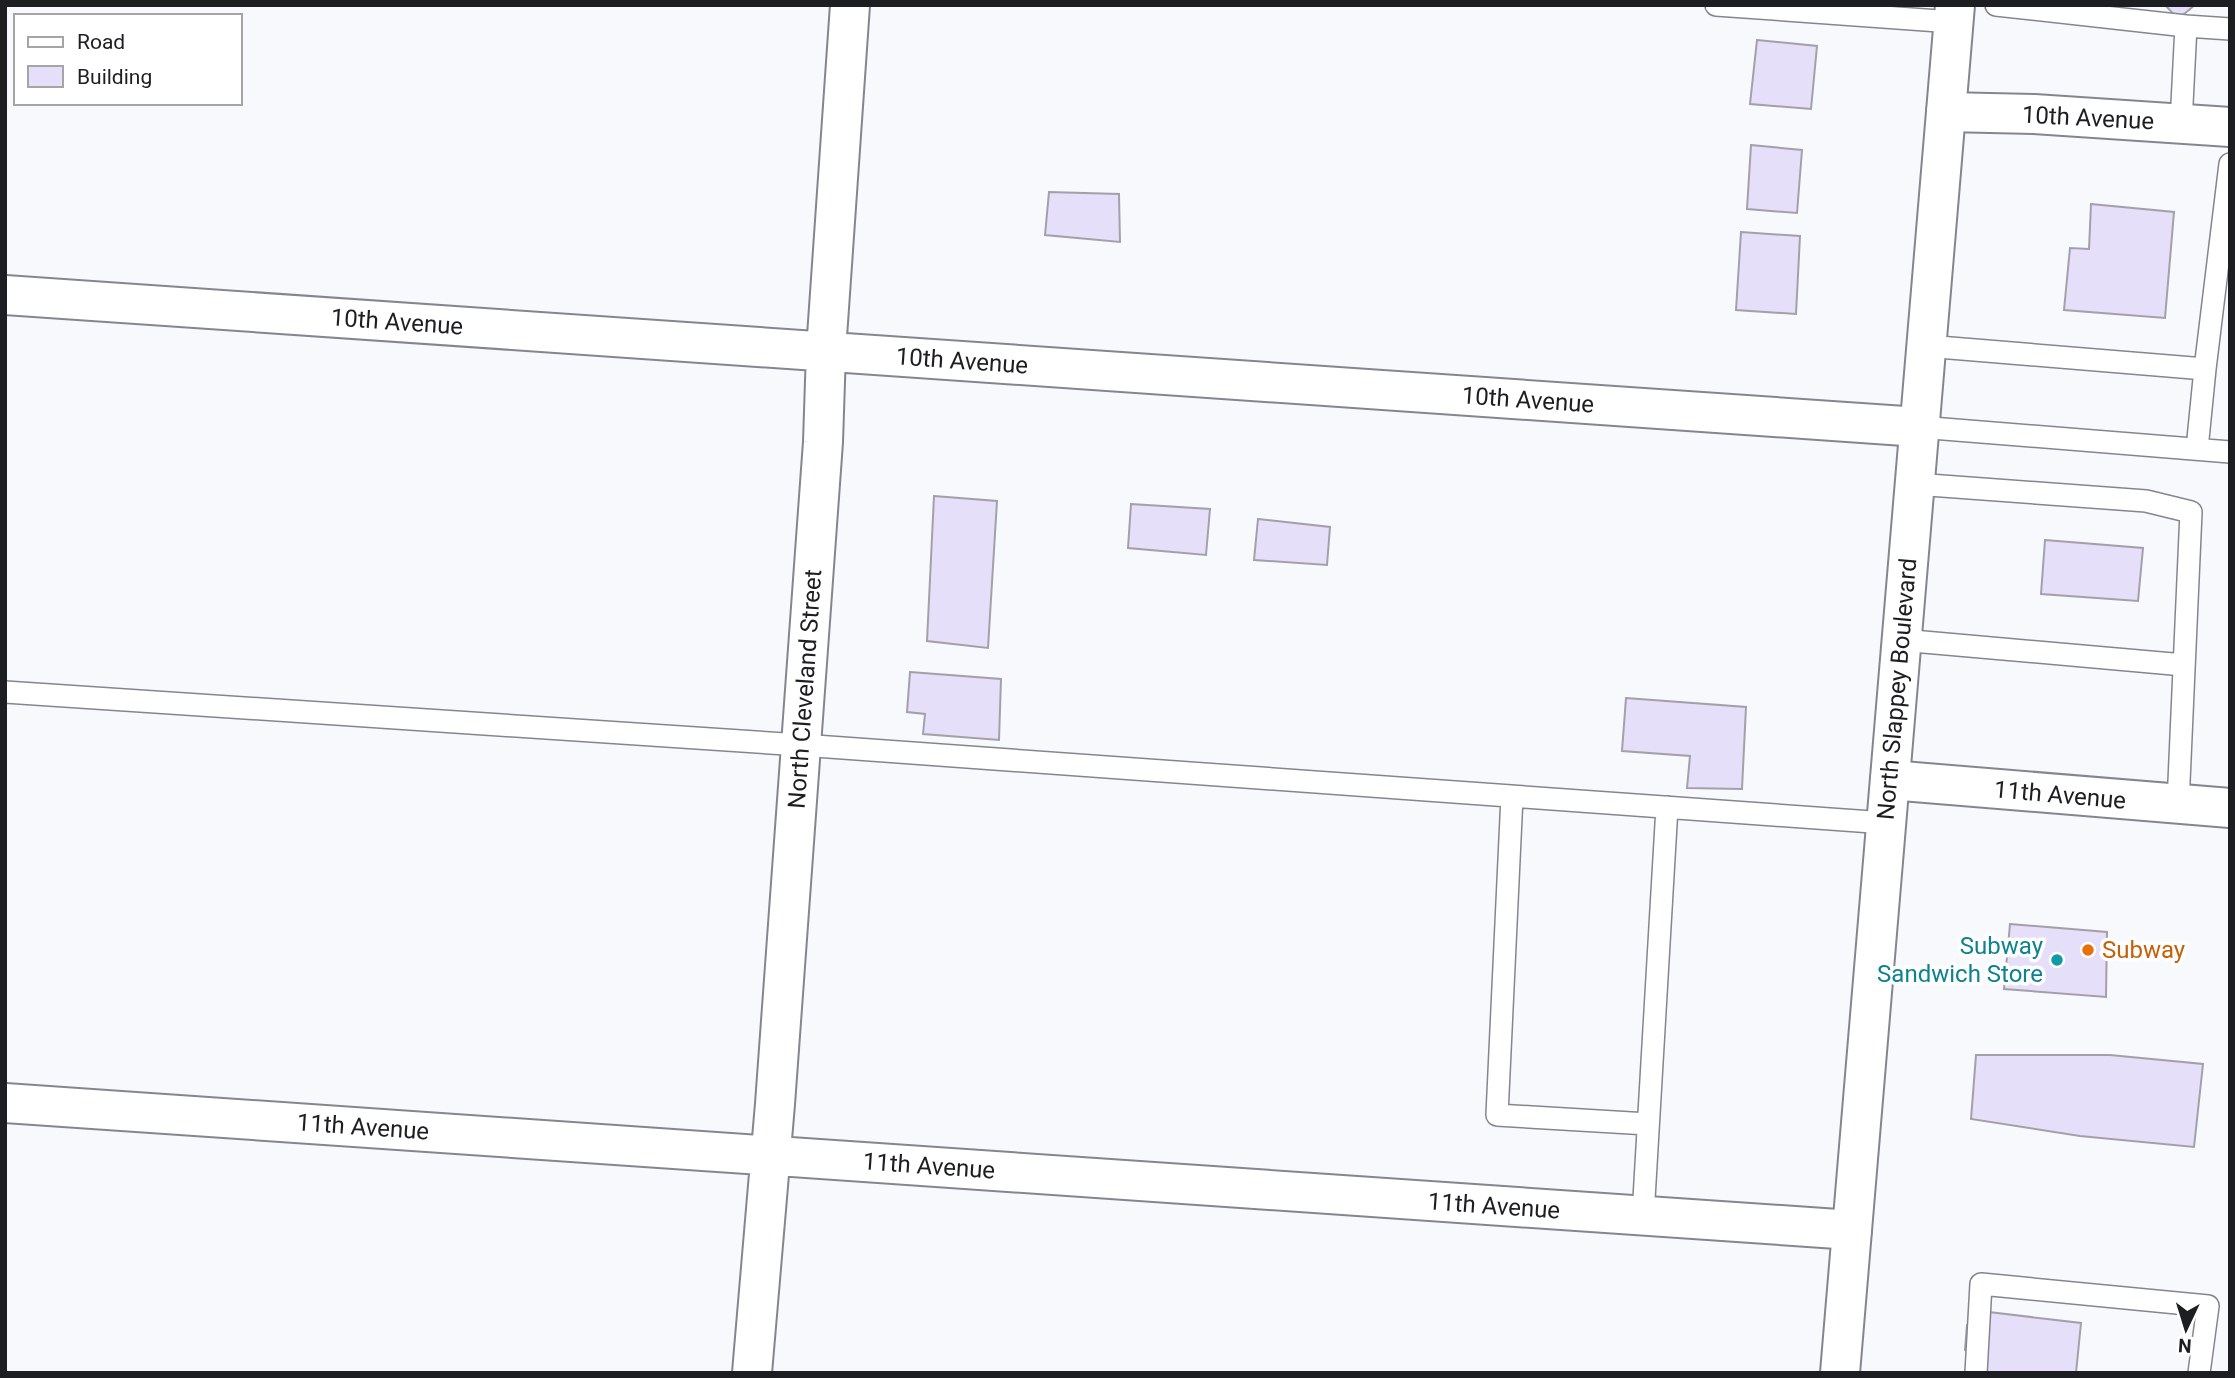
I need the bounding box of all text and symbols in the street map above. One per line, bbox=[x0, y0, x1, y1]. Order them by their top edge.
legend bbox=[14, 14, 242, 105]
text: Road bbox=[77, 30, 125, 54]
text: Building bbox=[77, 65, 152, 89]
street label: 10th Avenue bbox=[2021, 101, 2155, 135]
street label: 10th Avenue bbox=[330, 303, 464, 341]
street label: 10th Avenue bbox=[895, 342, 1029, 380]
street label: 10th Avenue bbox=[1461, 381, 1595, 419]
street label: North Slappey Boulevard bbox=[1872, 557, 1922, 821]
street label: North Cleveland Street bbox=[783, 568, 827, 810]
street label: 11th Avenue bbox=[1993, 775, 2127, 815]
place label: Subway Sandwich Store bbox=[1877, 932, 2044, 988]
place label: Subway bbox=[2102, 936, 2186, 964]
marker: Subway bbox=[2080, 942, 2096, 958]
marker: Subway Sandwich Store bbox=[2049, 952, 2065, 968]
street label: 11th Avenue bbox=[296, 1108, 430, 1146]
street label: 11th Avenue bbox=[862, 1147, 996, 1185]
street label: 11th Avenue bbox=[1427, 1187, 1561, 1225]
north arrow bbox=[2151, 1294, 2221, 1364]
text: N bbox=[2177, 1334, 2192, 1357]

